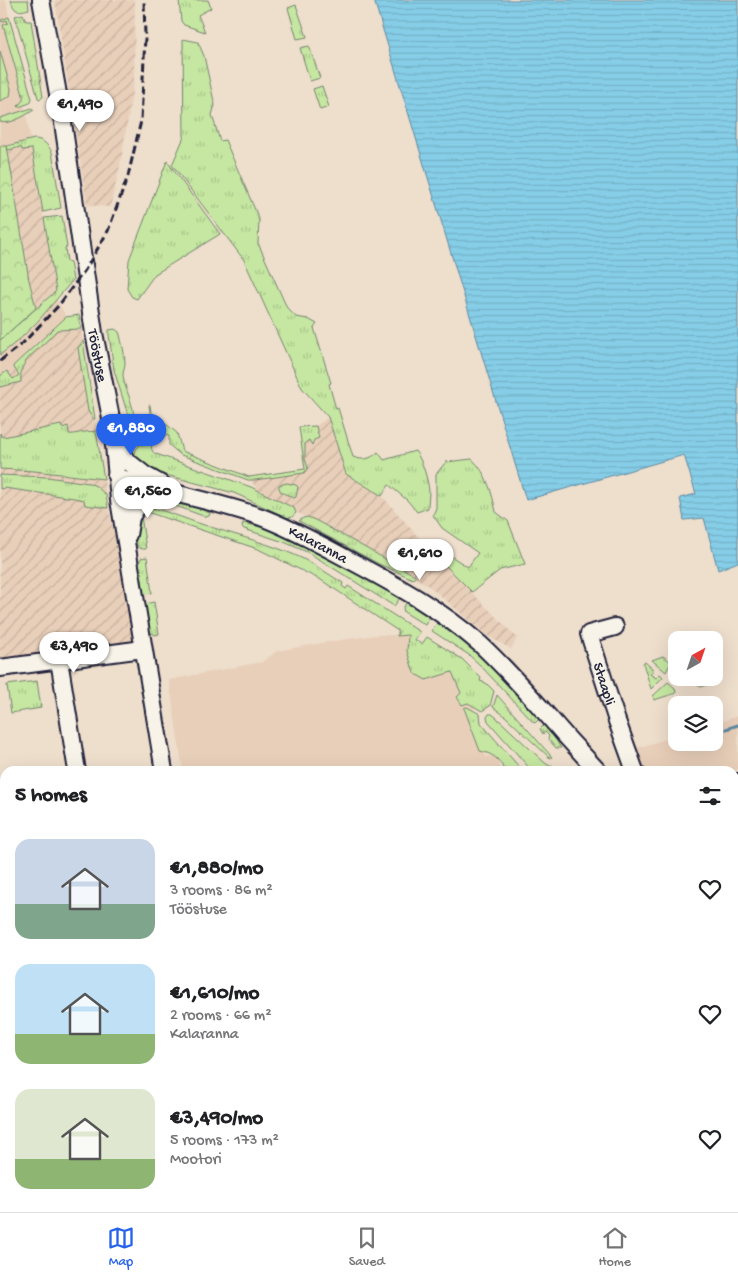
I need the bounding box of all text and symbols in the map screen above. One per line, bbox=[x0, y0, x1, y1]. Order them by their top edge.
pin: €1,490 bbox=[39, 90, 121, 132]
text: €1,490 bbox=[57, 96, 103, 115]
street label: Tööstuse bbox=[82, 327, 111, 384]
pin: €1,880 bbox=[90, 414, 172, 456]
text: €1,880 bbox=[107, 420, 155, 439]
pin: €1,560 bbox=[107, 476, 189, 519]
text: €1,560 bbox=[125, 483, 171, 502]
street label: Kalaranna bbox=[285, 523, 351, 569]
pin: €1,610 bbox=[379, 538, 461, 581]
text: €1,610 bbox=[398, 545, 442, 564]
north arrow bbox=[668, 631, 722, 686]
map controls bbox=[668, 631, 723, 751]
pin: €3,490 bbox=[33, 632, 115, 674]
text: €3,490 bbox=[50, 638, 98, 657]
street label: Staapli bbox=[588, 661, 618, 708]
button: layers bbox=[668, 696, 723, 751]
icon: filters bbox=[696, 782, 724, 810]
text: 5 homes bbox=[15, 784, 87, 809]
text: €1,880/mo bbox=[170, 857, 263, 882]
icon: home bbox=[55, 859, 115, 919]
icon: heart bbox=[696, 875, 724, 903]
text: 3 rooms · 86 m² bbox=[170, 882, 273, 901]
text: Tööstuse bbox=[170, 901, 227, 920]
text: €1,610/mo bbox=[170, 982, 259, 1007]
icon: home bbox=[55, 984, 115, 1044]
icon: heart bbox=[696, 1000, 724, 1028]
text: 2 rooms · 66 m² bbox=[170, 1007, 271, 1026]
text: Kalaranna bbox=[170, 1026, 239, 1045]
text: €3,490/mo bbox=[170, 1107, 263, 1132]
icon: home bbox=[55, 1109, 115, 1169]
icon: heart bbox=[696, 1125, 724, 1153]
text: 5 rooms · 173 m² bbox=[170, 1132, 279, 1151]
text: Mootori bbox=[170, 1151, 222, 1170]
tab: Map bbox=[107, 1224, 135, 1271]
tab: Saved bbox=[349, 1224, 385, 1271]
tab: Home bbox=[599, 1224, 631, 1271]

